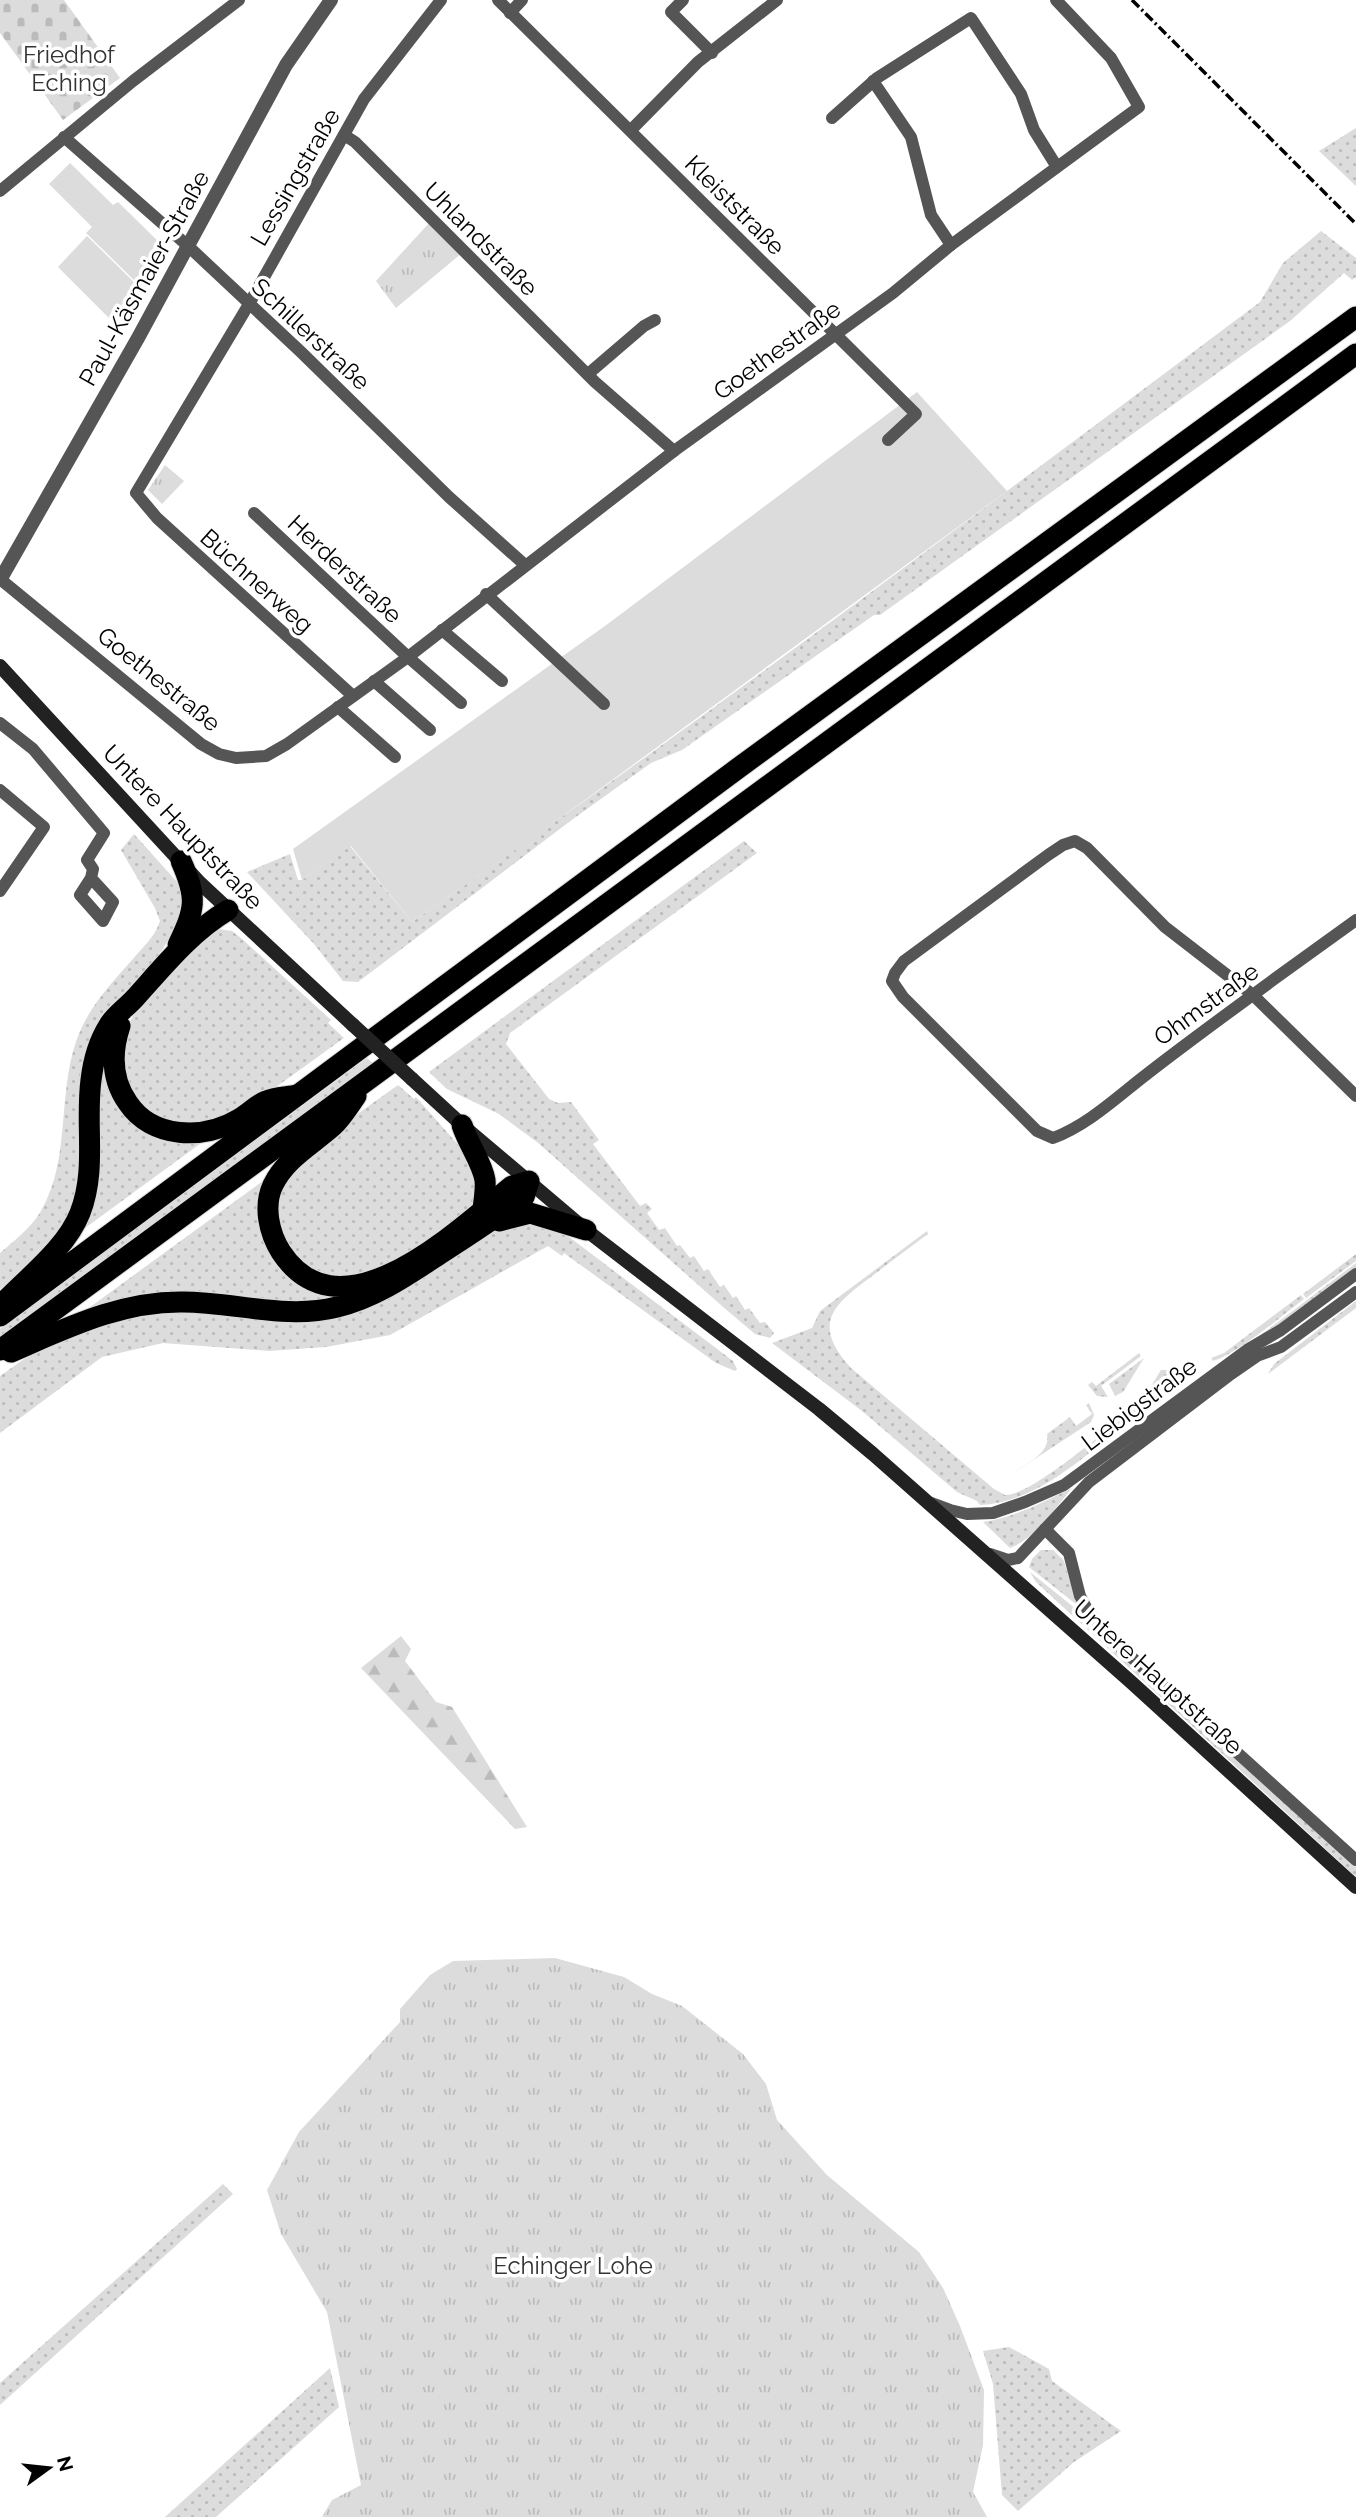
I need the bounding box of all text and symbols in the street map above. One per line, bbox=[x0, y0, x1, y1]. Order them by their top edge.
park label: Friedhof Eching bbox=[23, 40, 116, 97]
street label: Lessingstraße bbox=[244, 103, 346, 251]
street label: Kleiststraße bbox=[679, 149, 791, 261]
street label: Paul-Käsmaier-Straße bbox=[73, 165, 215, 391]
street label: Uhlandstraße bbox=[418, 176, 544, 302]
street label: Schillerstraße bbox=[246, 272, 376, 396]
street label: Goethestraße bbox=[708, 294, 846, 406]
street label: Herderstraße bbox=[282, 509, 408, 629]
street label: Büchnerweg bbox=[195, 523, 319, 639]
street label: Goethestraße bbox=[92, 621, 226, 737]
street label: Untere Hauptstraße bbox=[97, 739, 269, 915]
street label: Ohmstraße bbox=[1148, 956, 1264, 1052]
street label: Liebigstraße bbox=[1076, 1351, 1202, 1457]
street label: Untere Hauptstraße bbox=[1067, 1593, 1249, 1761]
park label: Echinger Lohe bbox=[493, 2251, 653, 2280]
north arrow bbox=[14, 2433, 84, 2503]
text: N bbox=[53, 2454, 78, 2473]

